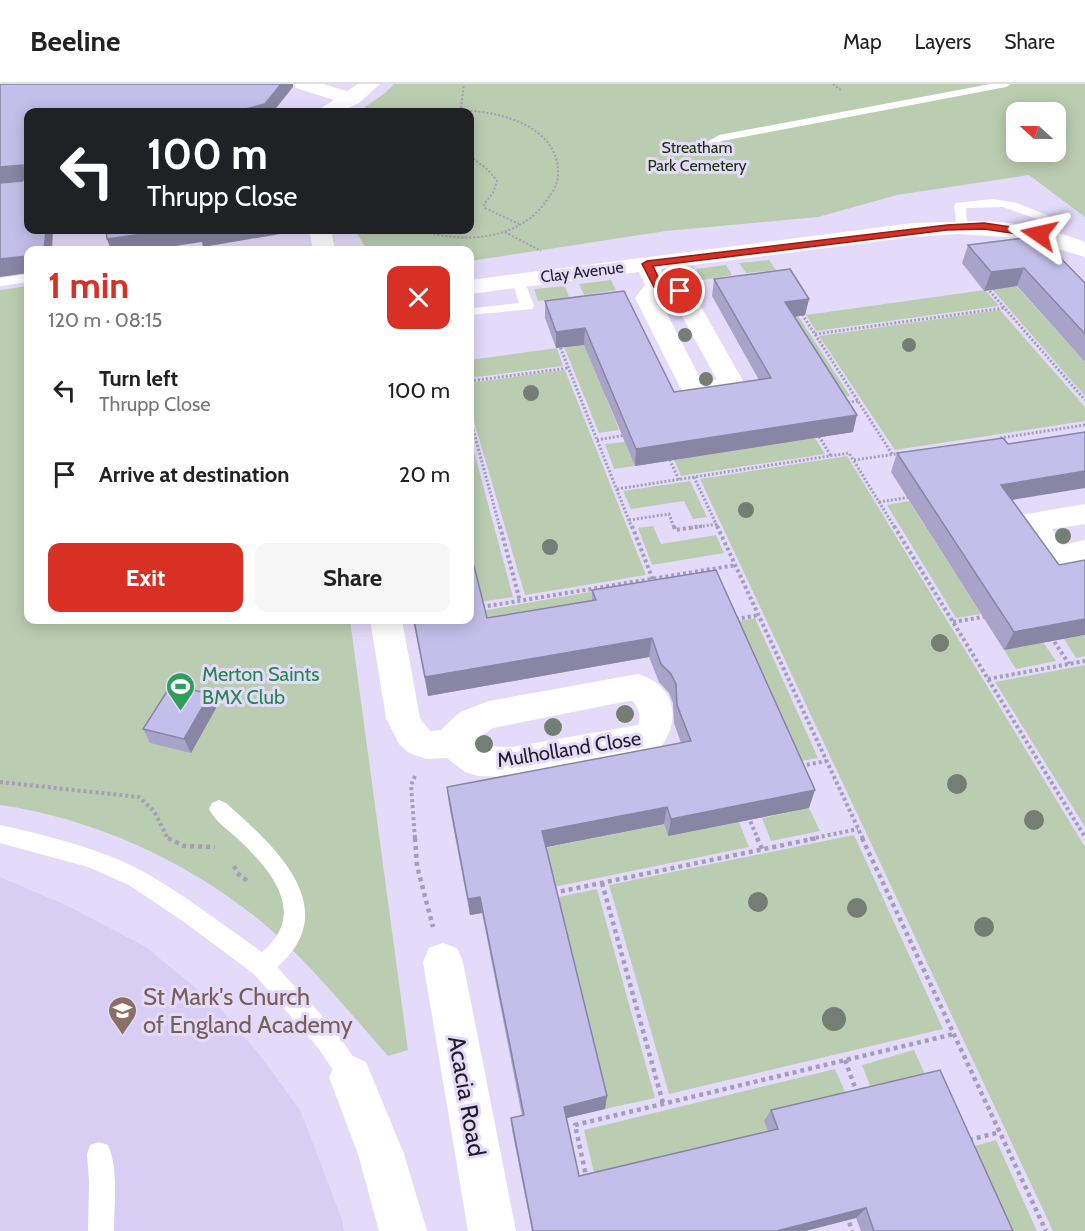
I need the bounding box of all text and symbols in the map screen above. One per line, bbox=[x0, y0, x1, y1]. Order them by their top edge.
text: Beeline bbox=[30, 24, 120, 58]
text: Map bbox=[843, 29, 882, 54]
text: Layers bbox=[915, 29, 971, 54]
text: Share bbox=[1004, 29, 1055, 54]
north arrow bbox=[1006, 102, 1066, 162]
map controls bbox=[1006, 102, 1066, 162]
text: 100 m bbox=[147, 128, 268, 180]
icon: left bbox=[48, 132, 126, 210]
park label: Streatham Park Cemetery bbox=[647, 138, 747, 175]
text: Thrupp Close bbox=[147, 180, 297, 213]
position arrow bbox=[1007, 202, 1071, 266]
street label: Clay Avenue bbox=[539, 257, 625, 287]
text: 1 min bbox=[48, 263, 129, 307]
pin bbox=[654, 265, 705, 316]
button: close bbox=[387, 266, 450, 329]
icon: arrive bbox=[663, 274, 696, 307]
text: 120 m · 08:15 bbox=[48, 308, 162, 332]
text: Turn left bbox=[99, 365, 178, 392]
icon: left bbox=[48, 374, 81, 407]
text: 100 m bbox=[388, 377, 450, 404]
text: Thrupp Close bbox=[99, 392, 210, 416]
icon: arrive bbox=[48, 458, 81, 491]
text: Arrive at destination bbox=[99, 461, 289, 488]
text: 20 m bbox=[399, 461, 450, 488]
button: Exit bbox=[48, 543, 243, 612]
button: Share bbox=[255, 543, 450, 612]
place label: Merton Saints BMX Club bbox=[202, 662, 319, 709]
sports icon: Merton Saints BMX Club bbox=[165, 670, 197, 712]
street label: Mulholland Close bbox=[495, 726, 643, 772]
place label: St Mark's Church of England Academy bbox=[143, 982, 353, 1039]
school or university icon: St Mark's Church of England Academy bbox=[106, 994, 138, 1036]
street label: Acacia Road bbox=[442, 1033, 492, 1159]

